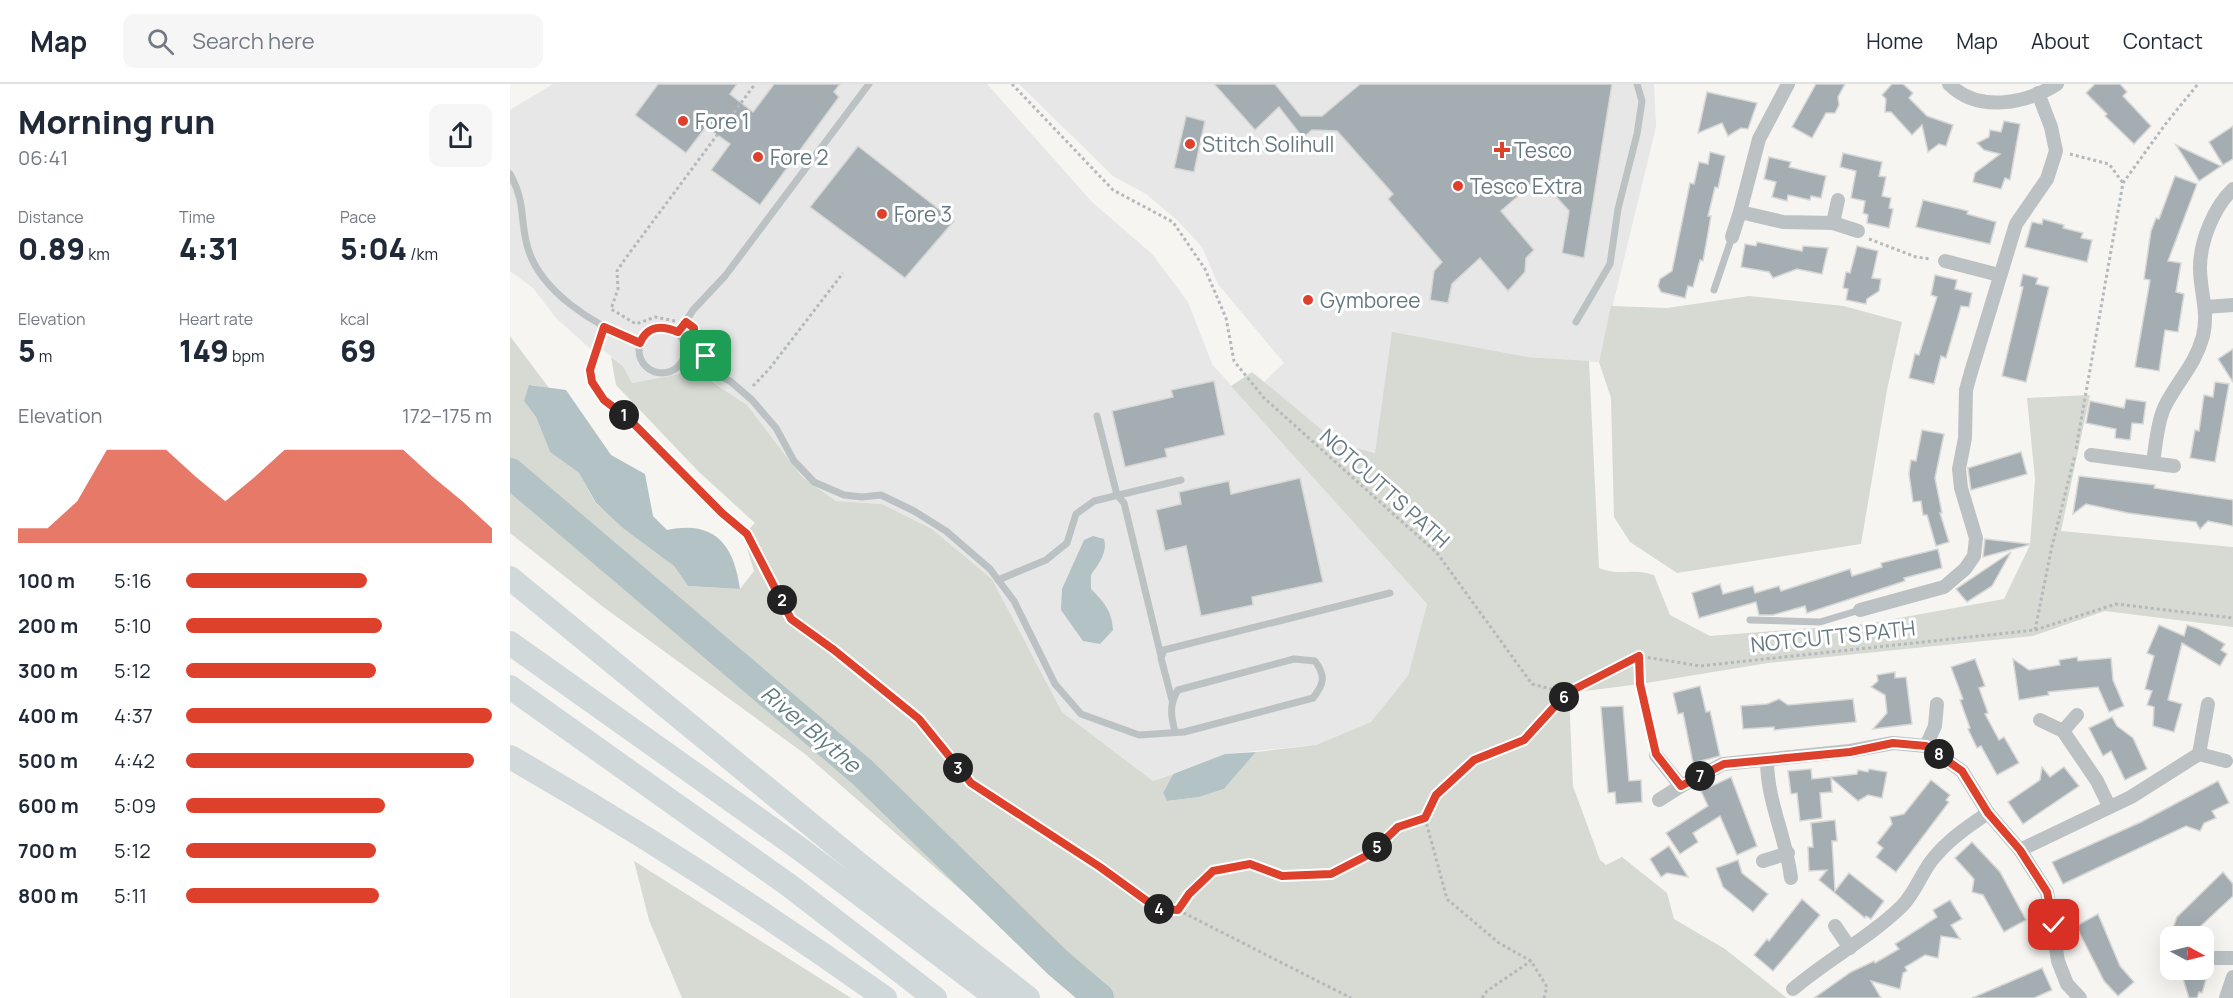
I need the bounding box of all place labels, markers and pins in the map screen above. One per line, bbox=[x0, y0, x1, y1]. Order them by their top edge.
place label: Fore 1 bbox=[695, 107, 750, 135]
marker: Fore 1 bbox=[676, 114, 690, 128]
place label: Stitch Solihull bbox=[1202, 130, 1334, 158]
place label: Tesco bbox=[1514, 136, 1572, 164]
marker: Stitch Solihull bbox=[1183, 137, 1197, 151]
place label: Fore 2 bbox=[770, 143, 829, 171]
marker: Tesco bbox=[1495, 143, 1509, 157]
marker: Fore 2 bbox=[751, 150, 765, 164]
place label: Tesco Extra bbox=[1470, 172, 1582, 200]
marker: Tesco Extra bbox=[1451, 179, 1465, 193]
place label: Fore 3 bbox=[894, 200, 952, 228]
marker: Fore 3 bbox=[875, 207, 889, 221]
place label: Gymboree bbox=[1320, 286, 1420, 314]
marker: Gymboree bbox=[1301, 293, 1315, 307]
pin bbox=[680, 330, 731, 381]
pin: 1 bbox=[609, 400, 639, 430]
pin: 2 bbox=[767, 585, 797, 615]
pin: 6 bbox=[1549, 682, 1579, 712]
pin: 8 bbox=[1924, 739, 1954, 769]
pin: 3 bbox=[943, 753, 973, 783]
pin: 7 bbox=[1685, 761, 1715, 791]
pin: 5 bbox=[1362, 832, 1392, 862]
pin: 4 bbox=[1144, 894, 1174, 924]
pin bbox=[2028, 899, 2079, 950]

